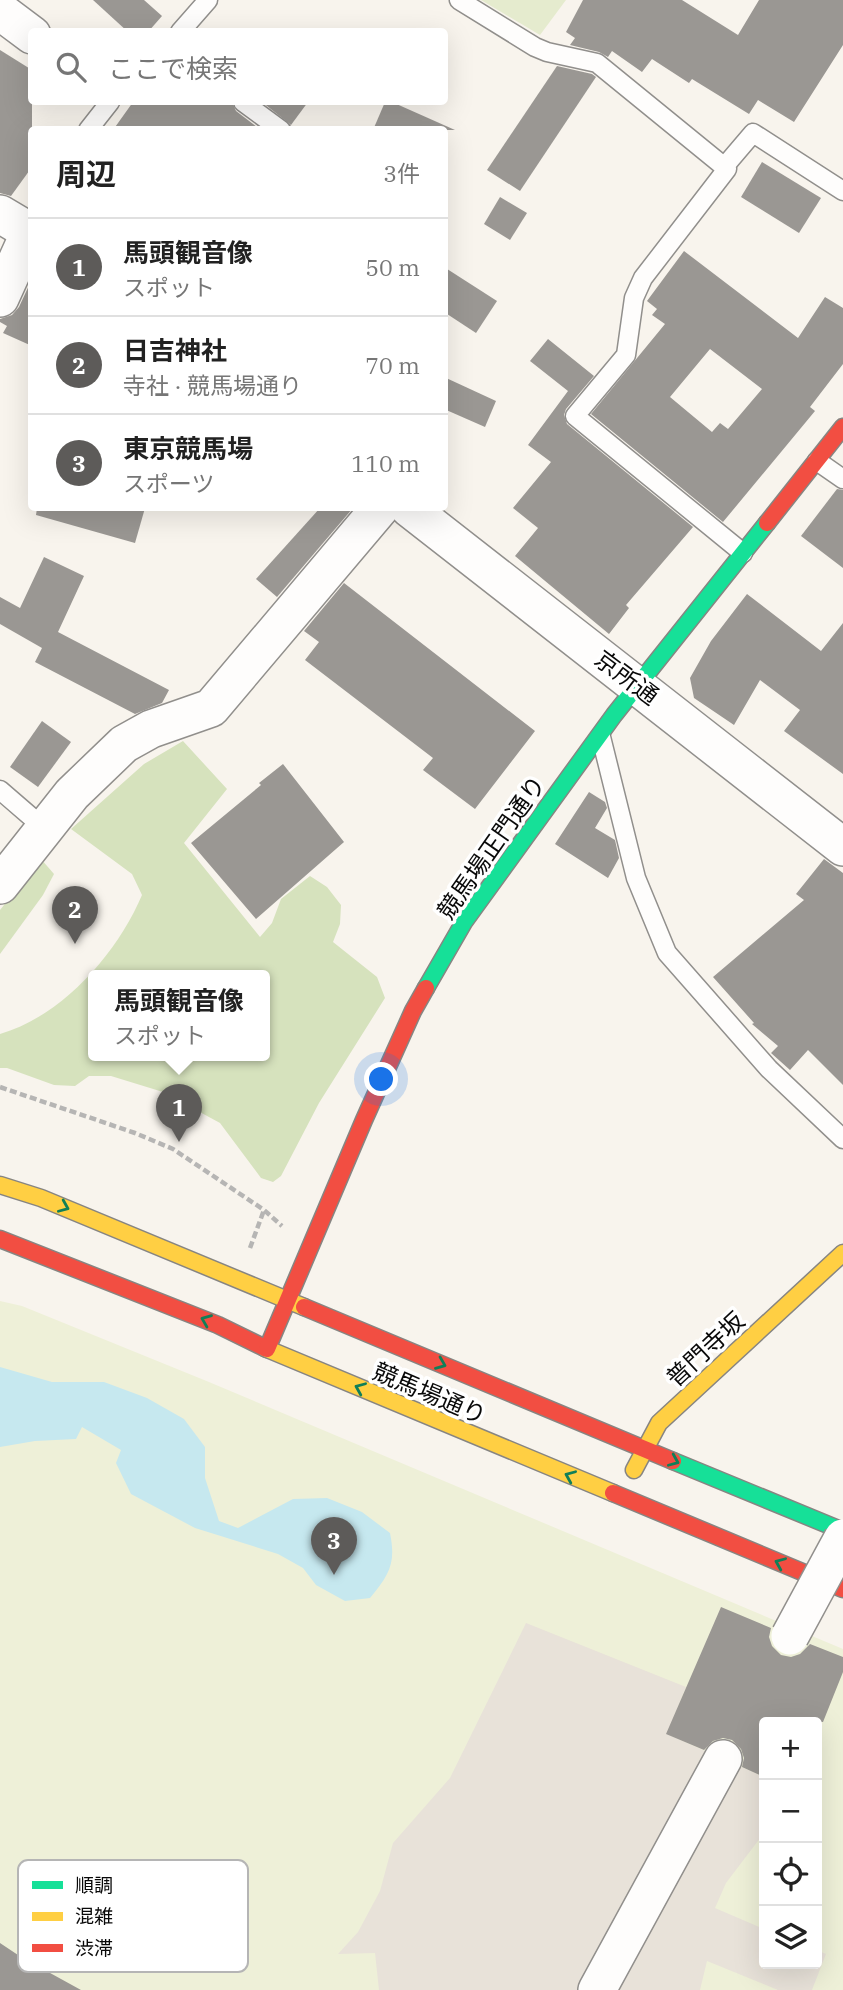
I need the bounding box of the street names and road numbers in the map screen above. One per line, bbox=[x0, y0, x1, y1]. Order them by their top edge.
street label: 京所通 bbox=[589, 643, 665, 711]
street label: 競馬場正門通り bbox=[430, 769, 552, 925]
street label: 普門寺坂 bbox=[659, 1305, 751, 1393]
street label: 競馬場通り bbox=[369, 1355, 491, 1431]

